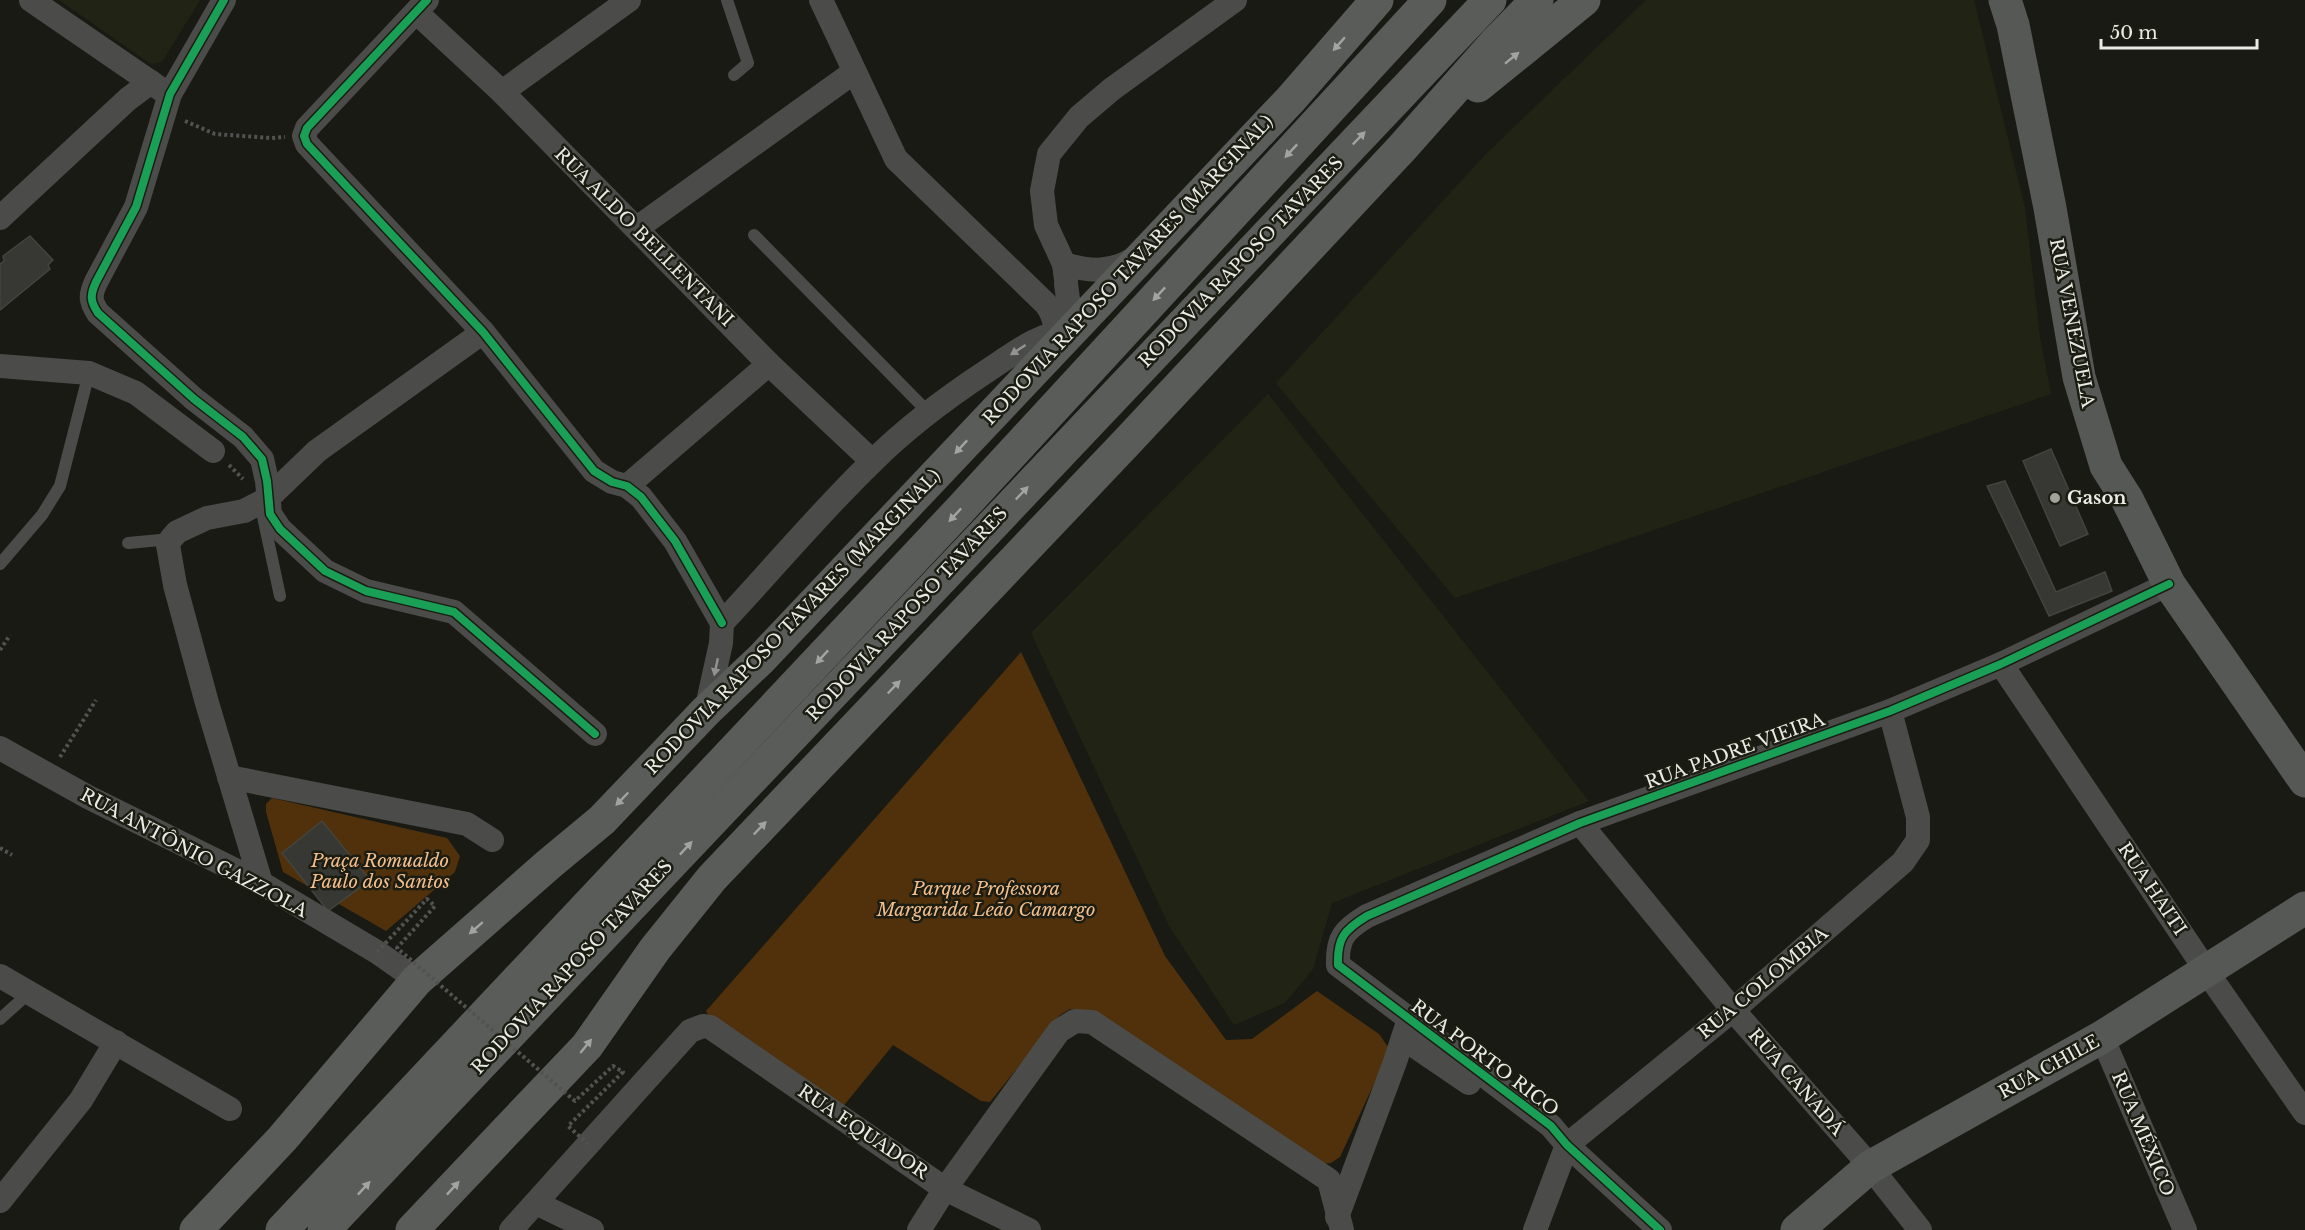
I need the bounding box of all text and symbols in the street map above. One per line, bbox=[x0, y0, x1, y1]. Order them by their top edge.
scale bar bbox=[2101, 12, 2257, 50]
text: 50 m bbox=[2110, 22, 2158, 44]
one-way arrow bbox=[1333, 36, 1346, 51]
one-way arrow bbox=[1504, 52, 1519, 65]
street label: RODOVIA RAPOSO TAVARES (MARGINAL) bbox=[978, 111, 1278, 429]
one-way arrow bbox=[1352, 132, 1366, 146]
street label: RUA ALDO BELLENTANI bbox=[550, 143, 738, 331]
one-way arrow bbox=[1285, 143, 1298, 158]
street label: RODOVIA RAPOSO TAVARES bbox=[1134, 152, 1348, 372]
street label: RUA VENEZUELA bbox=[2045, 236, 2099, 411]
one-way arrow bbox=[1152, 287, 1166, 302]
one-way arrow bbox=[1010, 344, 1026, 355]
one-way arrow bbox=[954, 439, 968, 454]
street label: RODOVIA RAPOSO TAVARES (MARGINAL) bbox=[641, 465, 945, 779]
one-way arrow bbox=[1015, 485, 1029, 500]
place label: Gason bbox=[2067, 487, 2126, 509]
marker: Gason bbox=[2048, 491, 2062, 505]
street label: RODOVIA RAPOSO TAVARES bbox=[802, 502, 1012, 726]
one-way arrow bbox=[949, 507, 963, 521]
one-way arrow bbox=[815, 649, 829, 664]
one-way arrow bbox=[711, 658, 720, 677]
one-way arrow bbox=[887, 680, 901, 694]
street label: RUA PADRE VIEIRA bbox=[1642, 708, 1829, 794]
street label: RUA ANTÔNIO GAZZOLA bbox=[77, 783, 313, 923]
one-way arrow bbox=[615, 791, 629, 806]
one-way arrow bbox=[752, 821, 766, 835]
street label: RUA HAITI bbox=[2113, 839, 2191, 939]
one-way arrow bbox=[679, 840, 693, 855]
park label: Praça Romualdo Paulo dos Santos bbox=[309, 850, 450, 893]
street label: RODOVIA RAPOSO TAVARES bbox=[467, 855, 677, 1079]
park label: Parque Professora Margarida Leão Camargo bbox=[876, 878, 1095, 921]
one-way arrow bbox=[469, 921, 484, 934]
street label: RUA COLOMBIA bbox=[1694, 922, 1833, 1044]
street label: RUA PORTO RICO bbox=[1407, 995, 1563, 1121]
street label: RUA CANADÁ bbox=[1744, 1023, 1850, 1141]
street label: RUA CHILE bbox=[1995, 1030, 2103, 1104]
one-way arrow bbox=[580, 1038, 592, 1053]
street label: RUA MÉXICO bbox=[2107, 1068, 2180, 1200]
street label: RUA EQUADOR bbox=[794, 1080, 933, 1184]
one-way arrow bbox=[357, 1180, 371, 1195]
one-way arrow bbox=[445, 1181, 459, 1195]

